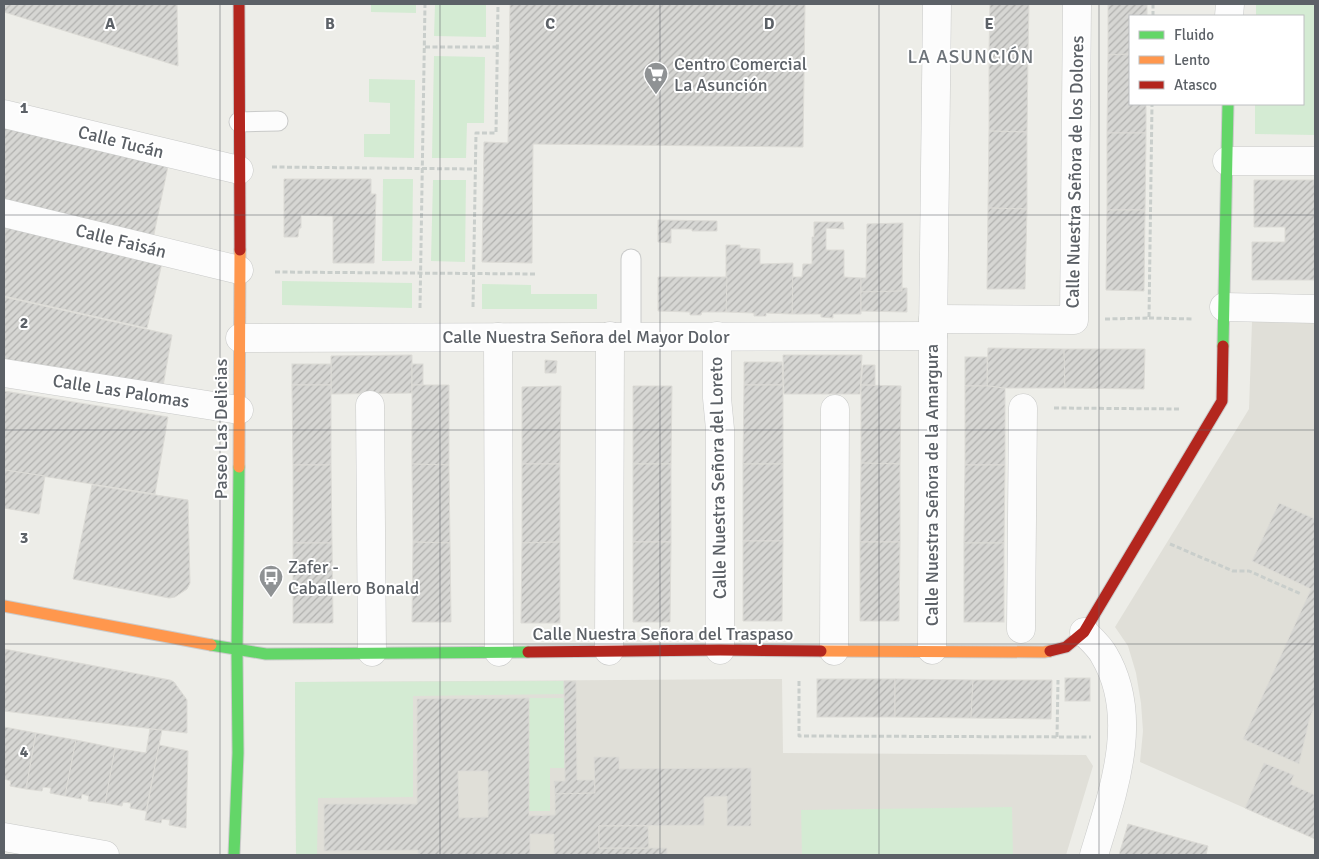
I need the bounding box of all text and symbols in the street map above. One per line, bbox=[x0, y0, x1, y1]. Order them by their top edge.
text: A bbox=[105, 14, 116, 34]
text: B bbox=[325, 14, 335, 34]
text: C bbox=[545, 14, 555, 34]
text: D bbox=[764, 14, 775, 34]
text: E bbox=[984, 14, 994, 34]
legend bbox=[1129, 15, 1304, 105]
text: Fluido bbox=[1174, 26, 1214, 44]
street label: Calle Nuestra Señora de los Dolores bbox=[1062, 35, 1088, 309]
district label: LA ASUNCIÓN bbox=[908, 45, 1034, 69]
text: Lento bbox=[1174, 51, 1210, 69]
place label: Centro Comercial La Asunción bbox=[674, 53, 807, 96]
supermarket icon: Centro Comercial La Asunción bbox=[643, 61, 669, 95]
text: Atasco bbox=[1174, 76, 1217, 94]
text: 1 bbox=[20, 98, 29, 118]
street label: Calle Tucán bbox=[76, 121, 166, 163]
street label: Calle Faisán bbox=[73, 219, 169, 263]
text: 2 bbox=[20, 313, 28, 333]
street label: Calle Nuestra Señora del Mayor Dolor bbox=[442, 326, 730, 348]
street label: Calle Nuestra Señora de la Amargura bbox=[921, 344, 943, 626]
street label: Calle Nuestra Señora del Loreto bbox=[705, 357, 731, 599]
street label: Paseo Las Delicias bbox=[210, 359, 232, 499]
street label: Calle Las Palomas bbox=[51, 369, 191, 413]
text: 3 bbox=[20, 528, 28, 548]
place label: Zafer - Caballero Bonald bbox=[288, 556, 419, 599]
bus stop icon: Zafer - Caballero Bonald bbox=[258, 564, 284, 598]
street label: Calle Nuestra Señora del Traspaso bbox=[533, 623, 793, 645]
text: 4 bbox=[20, 742, 29, 762]

